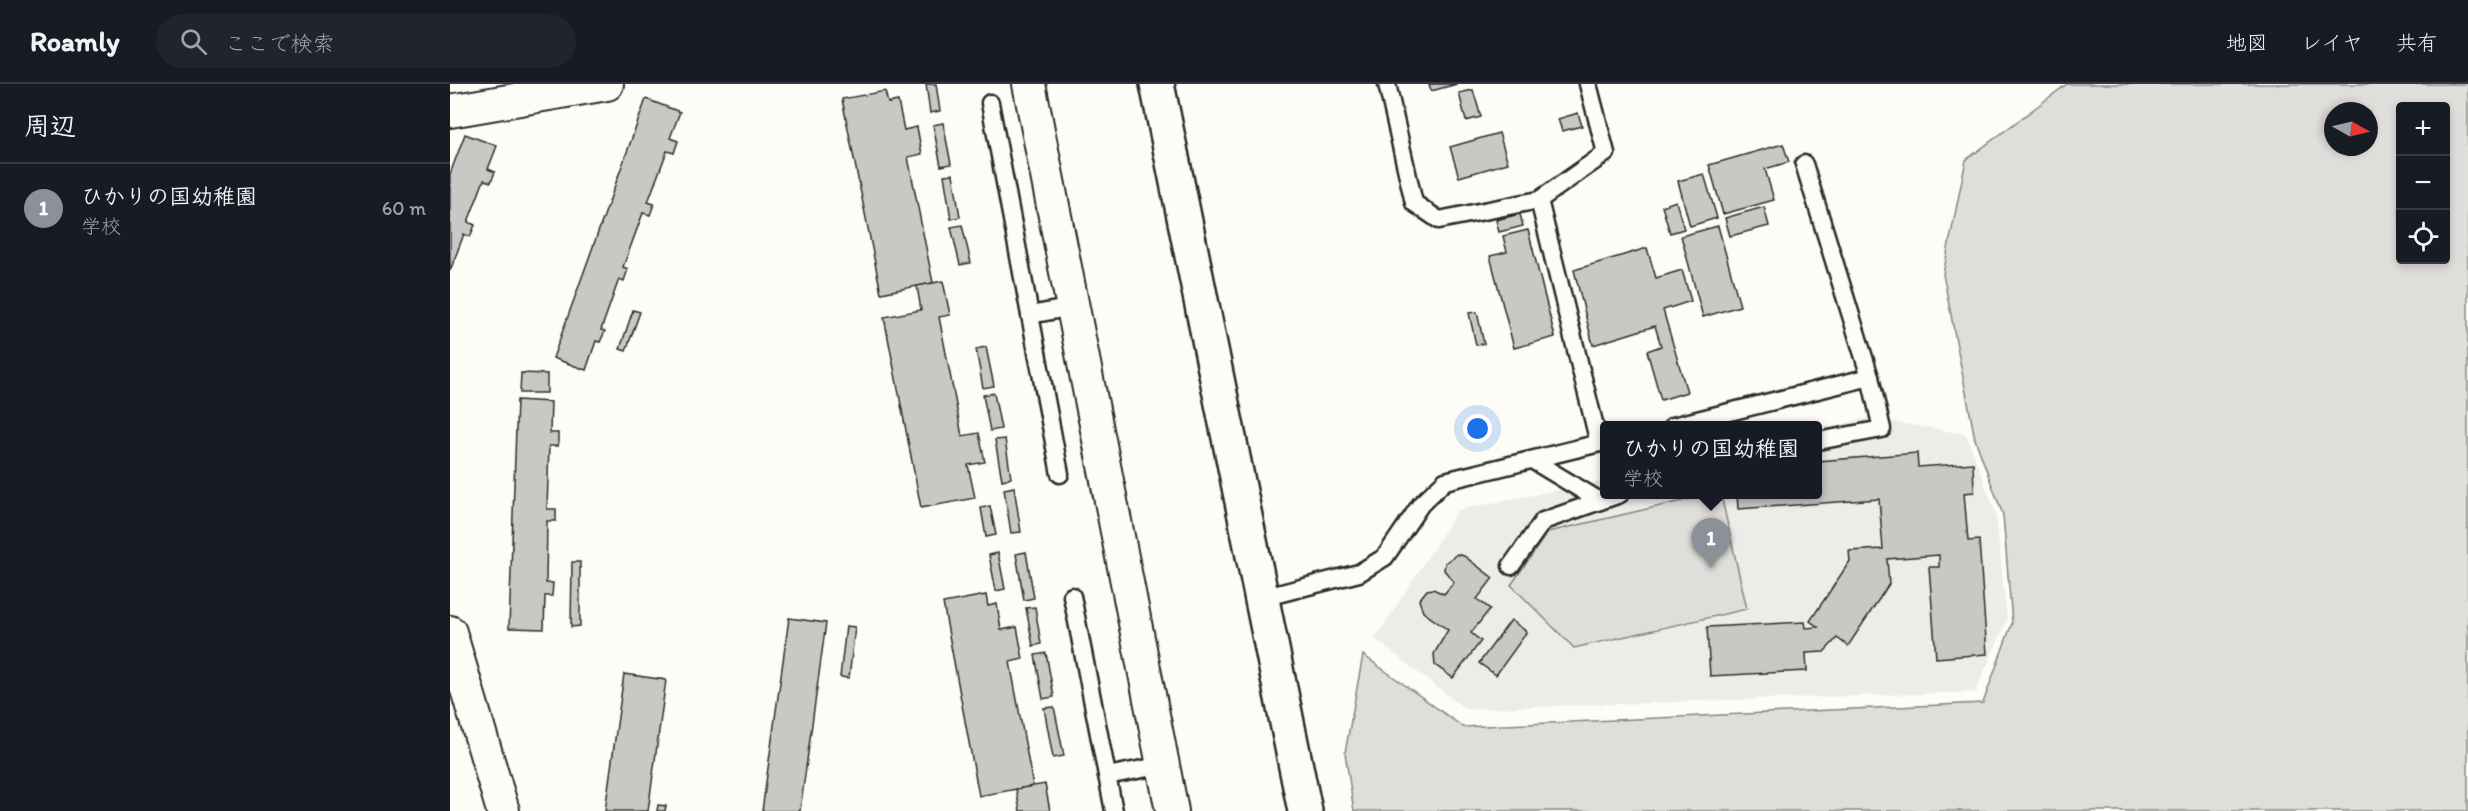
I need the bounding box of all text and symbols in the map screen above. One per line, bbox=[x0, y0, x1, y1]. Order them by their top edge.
search box bbox=[156, 14, 576, 68]
text: Roamly bbox=[30, 24, 120, 58]
icon: search bbox=[177, 25, 210, 58]
text: ここで検索 bbox=[225, 30, 335, 57]
text: 地図 bbox=[2226, 30, 2268, 55]
text: レイヤ bbox=[2301, 30, 2363, 55]
text: 共有 bbox=[2396, 30, 2438, 55]
north arrow bbox=[2324, 102, 2378, 156]
map controls bbox=[2396, 102, 2450, 264]
button: + bbox=[2396, 102, 2450, 156]
text: 周辺 bbox=[24, 110, 76, 142]
button: − bbox=[2396, 156, 2450, 210]
text: ひかりの国幼稚園 bbox=[81, 183, 257, 210]
text: 1 bbox=[39, 196, 48, 220]
text: 60 m bbox=[382, 196, 426, 220]
button: locate bbox=[2396, 210, 2450, 264]
text: 学校 bbox=[81, 214, 121, 238]
your location bbox=[1463, 414, 1492, 443]
popup bbox=[1600, 421, 1822, 499]
text: ひかりの国幼稚園 bbox=[1623, 435, 1799, 462]
text: 学校 bbox=[1623, 466, 1663, 490]
pin: 1 bbox=[1692, 518, 1730, 568]

